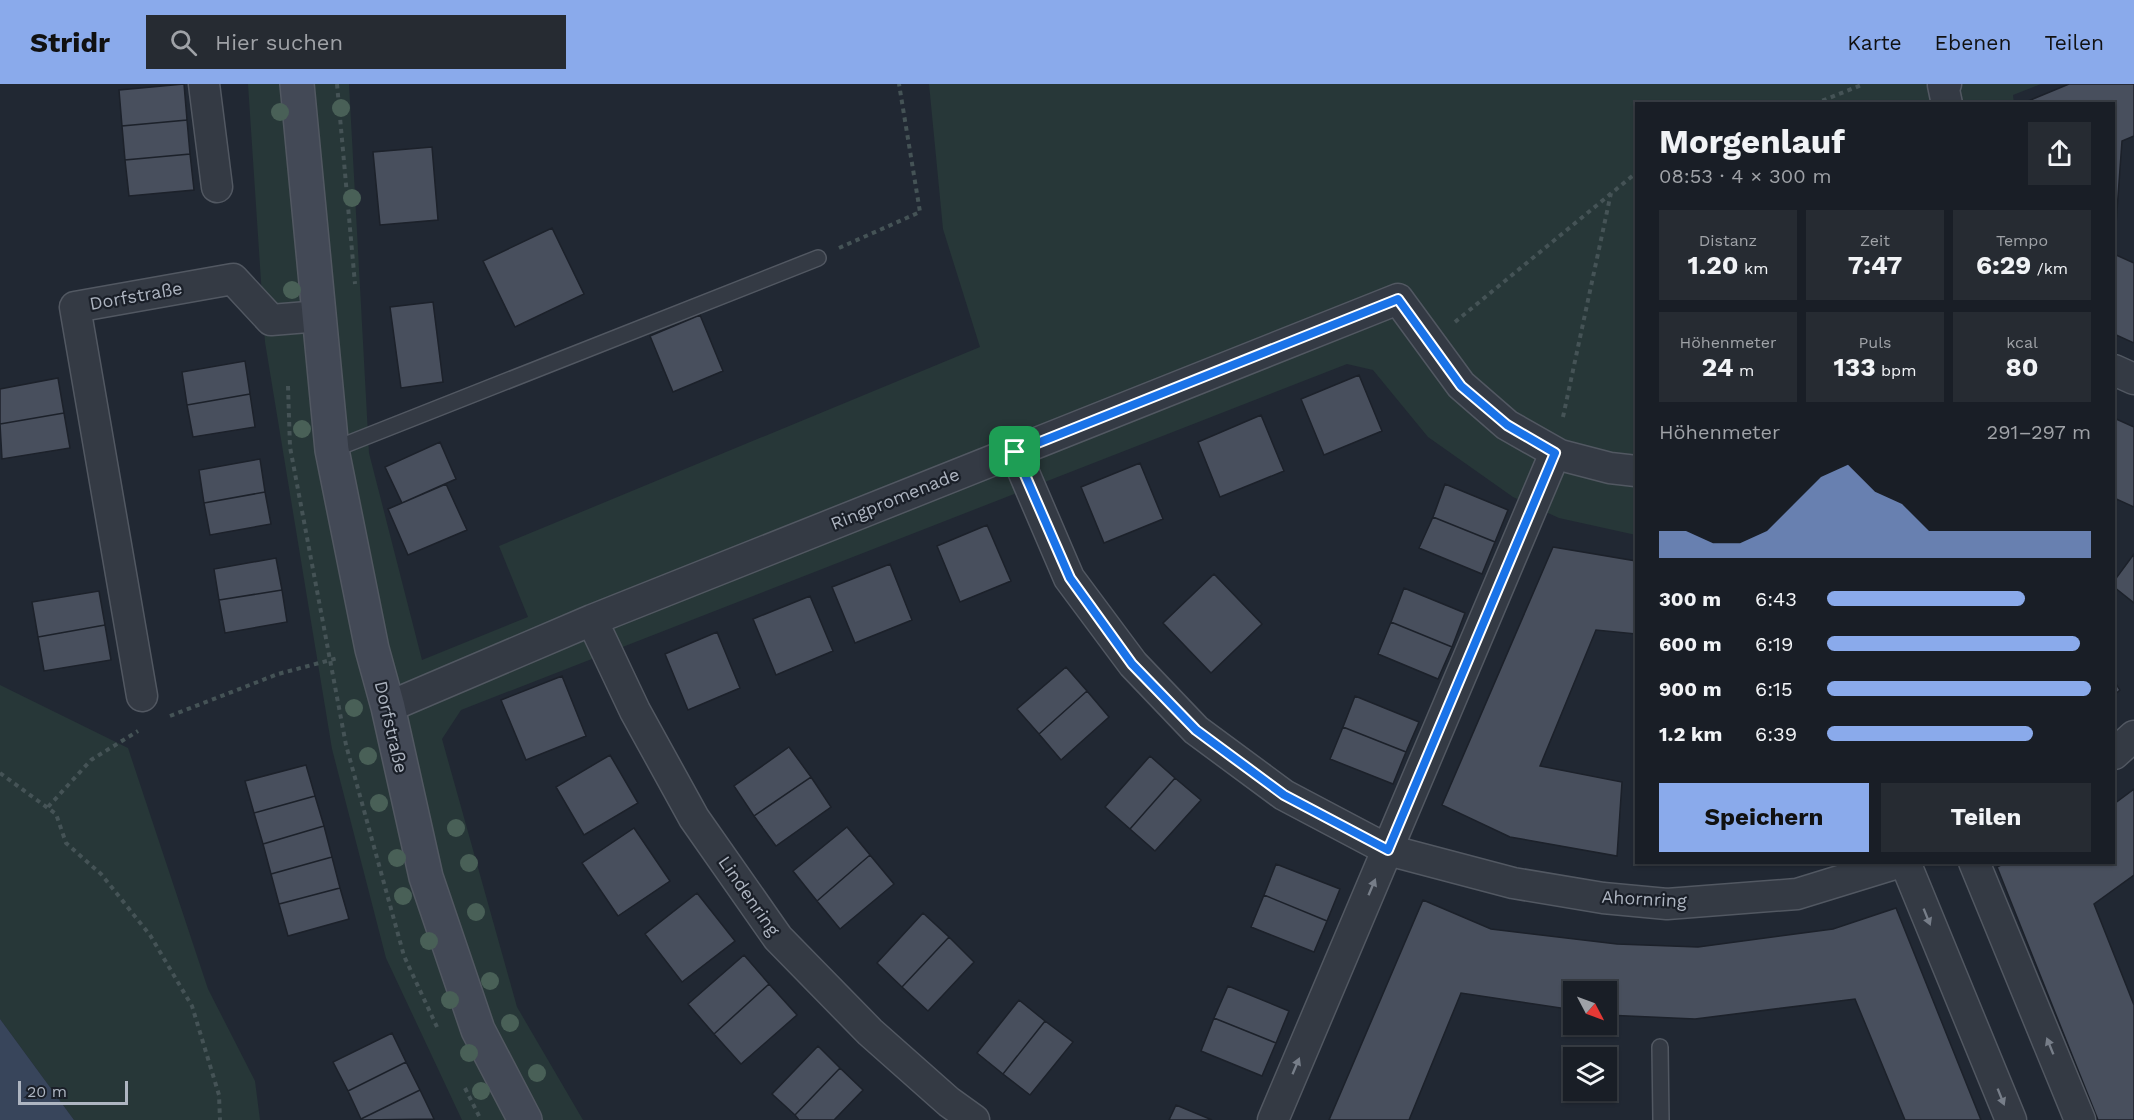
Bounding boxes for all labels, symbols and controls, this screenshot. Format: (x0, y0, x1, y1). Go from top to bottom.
search box (146, 15, 566, 69)
text: Stridr (30, 26, 110, 59)
icon: search (167, 26, 200, 59)
text: Hier suchen (215, 30, 343, 55)
text: Karte (1847, 30, 1902, 55)
text: Ebenen (1935, 30, 2011, 55)
text: Teilen (2044, 30, 2104, 55)
text: Morgenlauf (1659, 122, 1845, 161)
button: share (2028, 122, 2091, 185)
text: 08:53 · 4 × 300 m (1659, 164, 1832, 188)
text: Distanz (1699, 231, 1757, 250)
text: Zeit (1860, 231, 1890, 250)
text: Tempo (1996, 231, 2048, 250)
text: 1.20 (1688, 250, 1739, 280)
text: 7:47 (1848, 250, 1902, 280)
text: 6:29 (1976, 250, 2031, 280)
text: km (1739, 259, 1768, 278)
text: /km (2031, 259, 2068, 278)
street label: Dorfstraße (88, 277, 184, 314)
text: Höhenmeter (1680, 333, 1776, 352)
text: Puls (1859, 333, 1891, 352)
text: kcal (2006, 333, 2038, 352)
text: 24 (1702, 352, 1734, 382)
text: 133 (1834, 352, 1876, 382)
text: 80 (2005, 352, 2039, 382)
text: m (1734, 361, 1754, 380)
text: bpm (1876, 361, 1916, 380)
text: Höhenmeter (1659, 420, 1780, 444)
text: 291–297 m (1987, 420, 2091, 444)
pin (989, 426, 1040, 477)
icon: arrive (998, 435, 1031, 468)
street label: Ringpromenade (827, 463, 962, 534)
text: 300 m (1659, 587, 1721, 611)
text: 6:43 (1755, 587, 1797, 611)
text: 600 m (1659, 632, 1722, 656)
text: 6:19 (1755, 632, 1793, 656)
text: 900 m (1659, 677, 1722, 701)
text: 6:15 (1755, 677, 1793, 701)
street label: Dorfstraße (371, 679, 412, 775)
text: 1.2 km (1659, 722, 1722, 746)
text: 6:39 (1755, 722, 1797, 746)
button: Speichern (1659, 783, 1869, 852)
button: Teilen (1881, 783, 2091, 852)
street label: Lindenring (714, 852, 785, 940)
one-way arrow (1368, 878, 1378, 896)
street label: Ahornring (1601, 886, 1688, 911)
one-way arrow (1922, 908, 1932, 926)
north arrow (1563, 981, 1617, 1035)
map controls (1563, 981, 1617, 1101)
one-way arrow (2045, 1037, 2055, 1055)
button: layers (1563, 1047, 1617, 1101)
one-way arrow (1291, 1057, 1301, 1075)
scale bar (18, 1078, 128, 1106)
text: 20 m (27, 1082, 67, 1101)
one-way arrow (1997, 1088, 2006, 1106)

